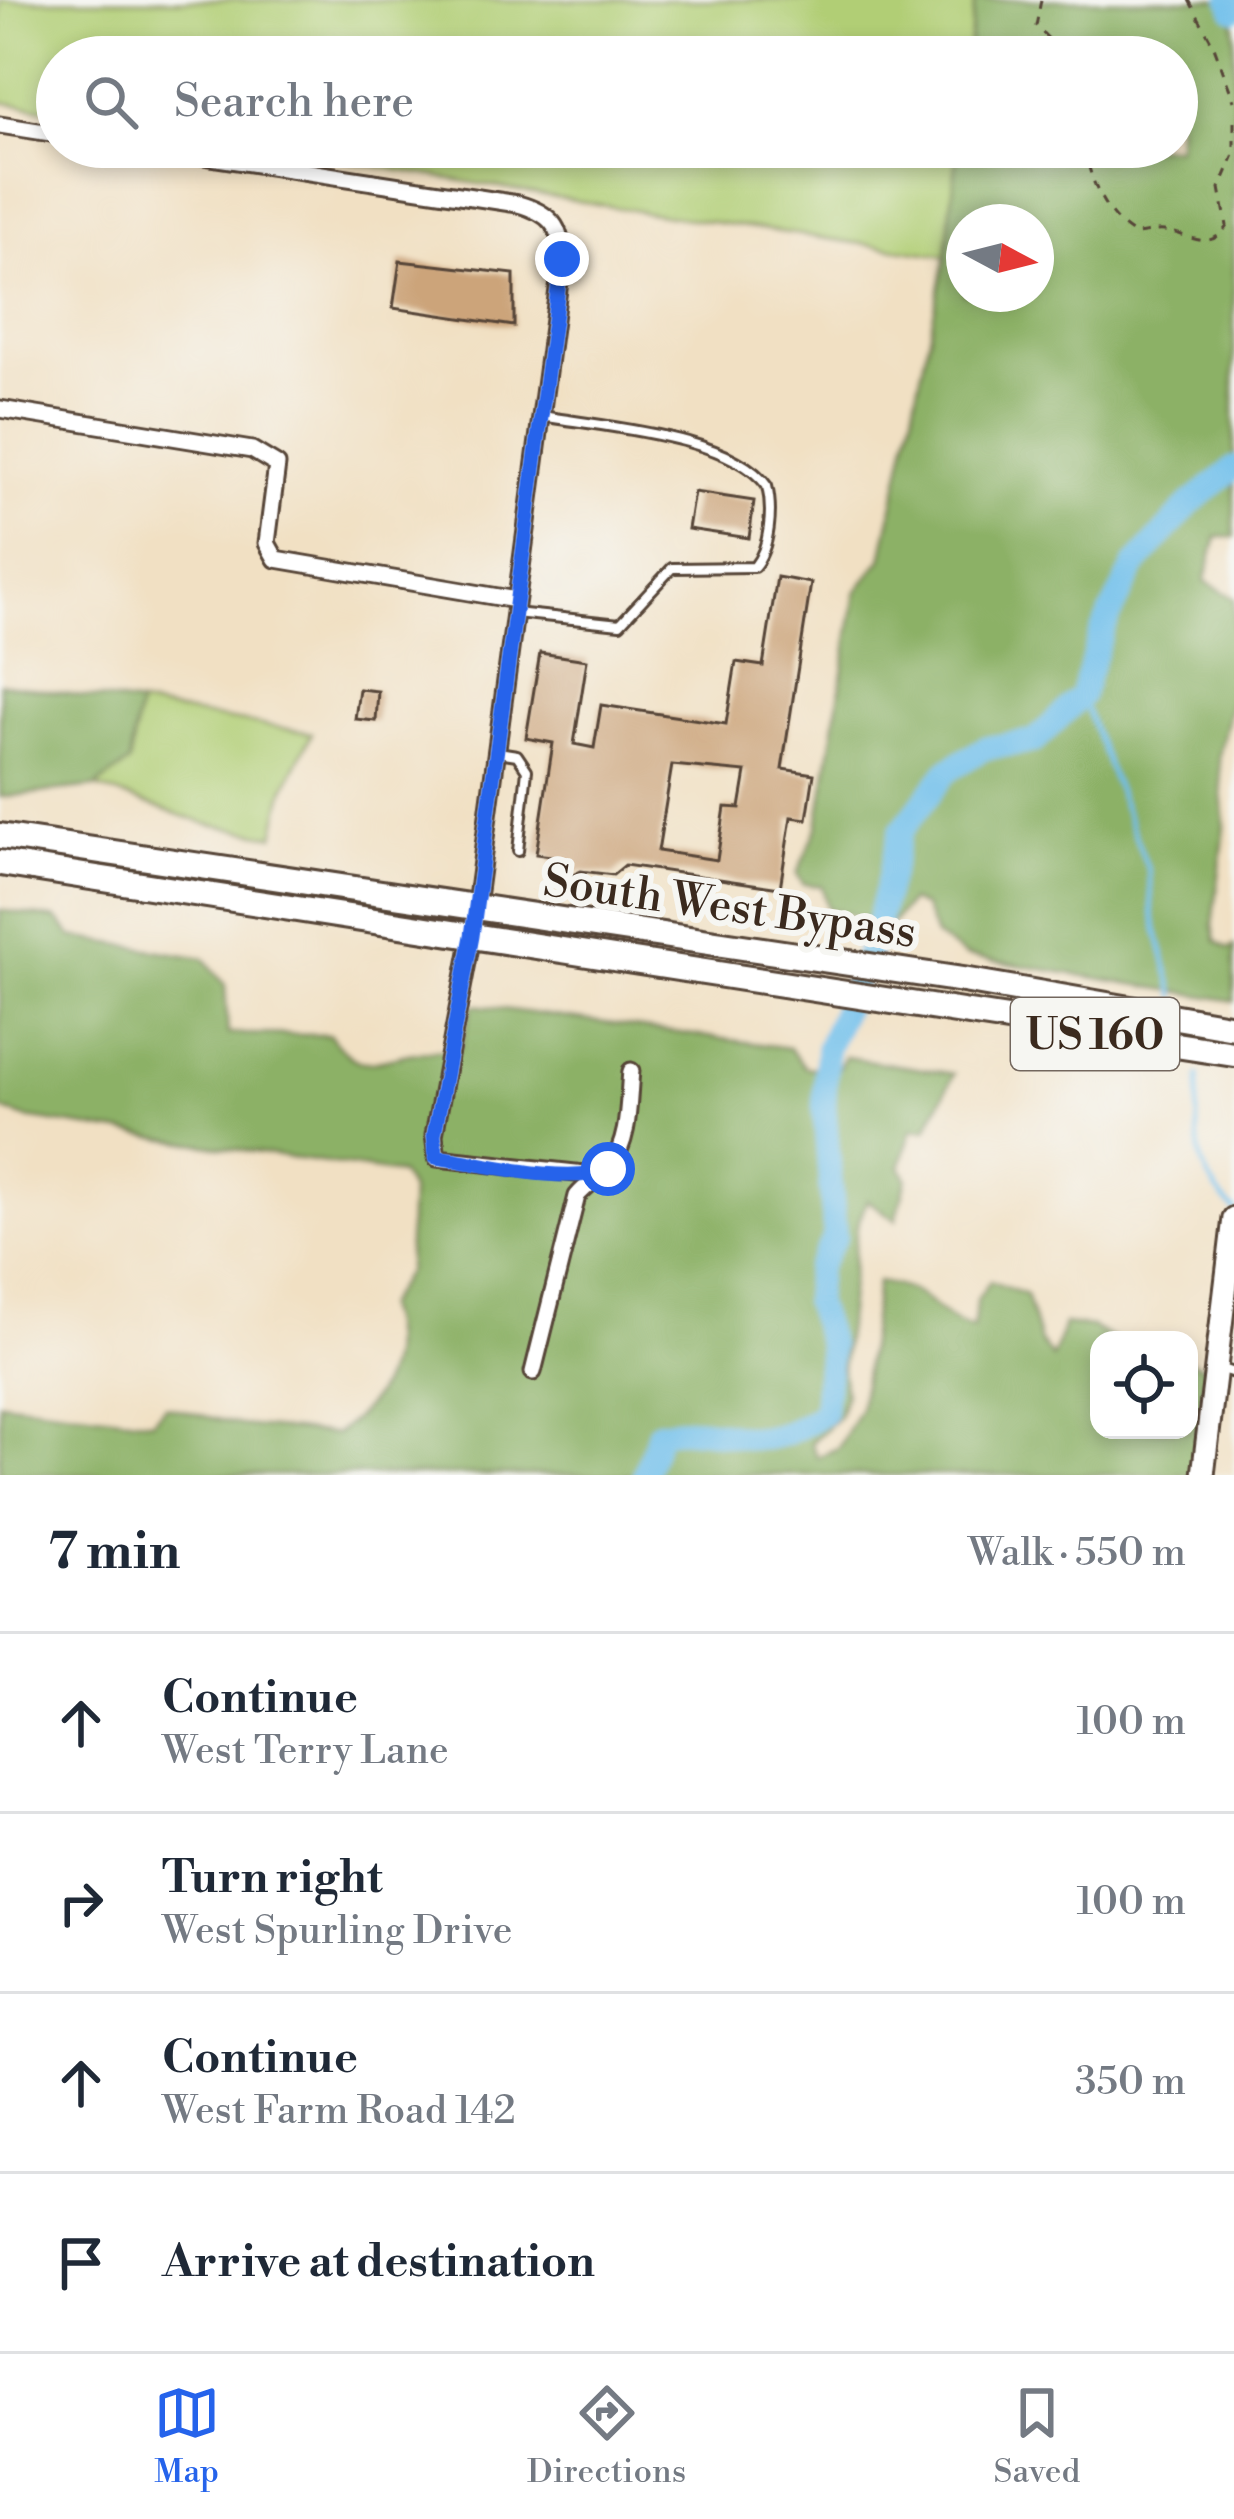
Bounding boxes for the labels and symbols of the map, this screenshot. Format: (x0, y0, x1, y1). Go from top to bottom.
north arrow (946, 204, 1054, 312)
route end (535, 232, 589, 286)
street label: South West Bypass (540, 853, 920, 962)
road number: US 160 (1011, 998, 1179, 1070)
route start (581, 1142, 635, 1196)

